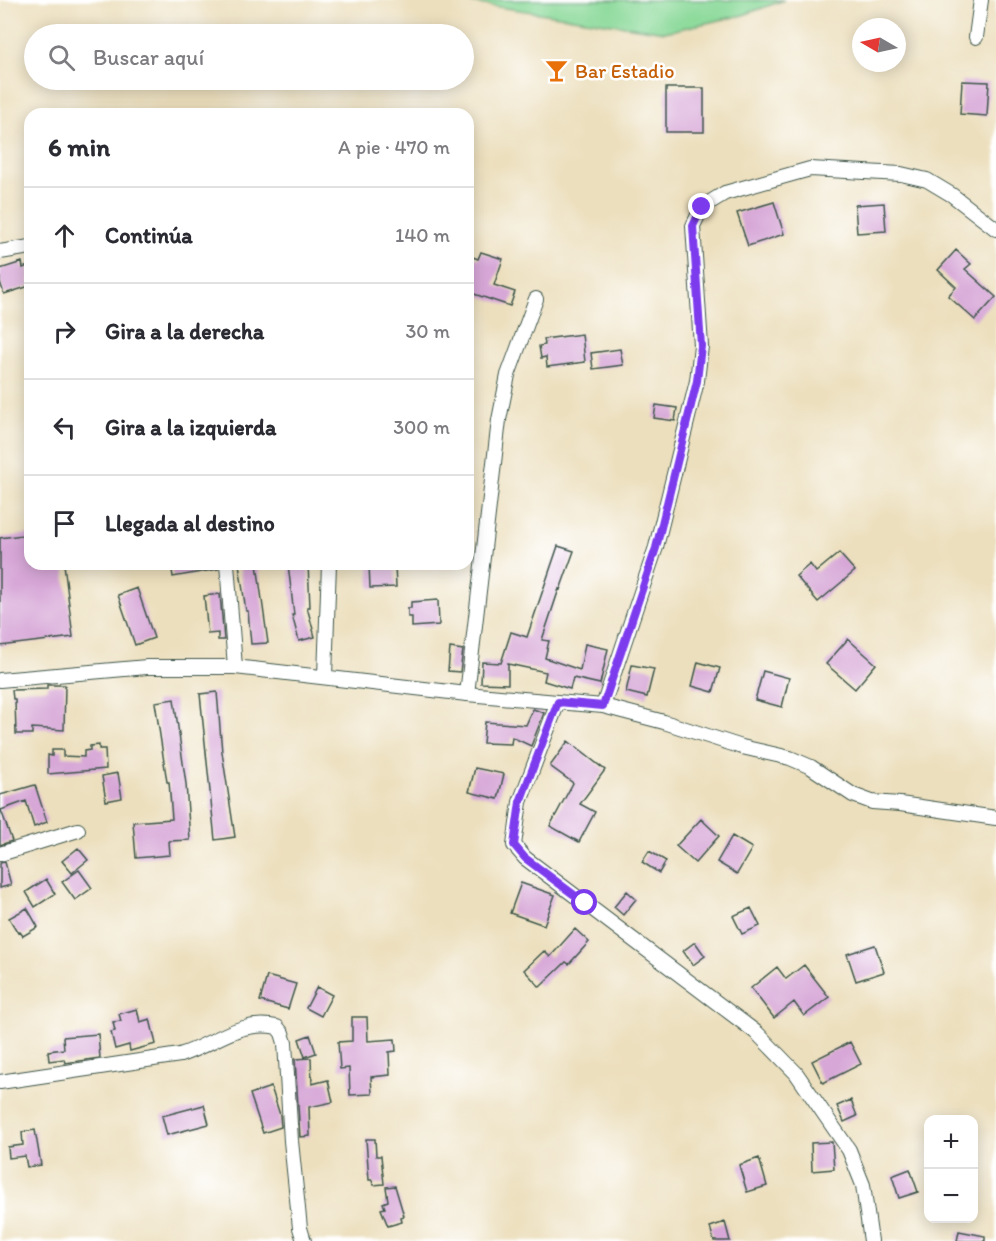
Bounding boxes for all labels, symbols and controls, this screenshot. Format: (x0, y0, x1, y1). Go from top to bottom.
north arrow (852, 18, 906, 72)
search box (24, 24, 474, 90)
icon: search (45, 41, 78, 74)
text: Buscar aquí (93, 44, 204, 71)
bar icon: Bar Estadio (544, 58, 570, 84)
place label: Bar Estadio (575, 59, 674, 83)
text: 6 min (48, 131, 110, 163)
text: A pie · 470 m (338, 135, 450, 159)
route end (688, 193, 714, 219)
icon: ahead (48, 219, 81, 252)
text: Continúa (105, 222, 193, 249)
text: 140 m (395, 223, 450, 247)
icon: right (48, 315, 81, 348)
text: Gira a la derecha (105, 318, 264, 345)
text: 30 m (405, 319, 450, 343)
icon: left (48, 411, 81, 444)
text: Gira a la izquierda (105, 414, 276, 441)
text: 300 m (393, 415, 450, 439)
icon: arrive (48, 507, 81, 540)
text: Llegada al destino (105, 510, 275, 537)
route start (571, 889, 597, 915)
map controls (924, 1115, 978, 1223)
button: + (924, 1115, 978, 1169)
button: − (924, 1169, 978, 1223)

